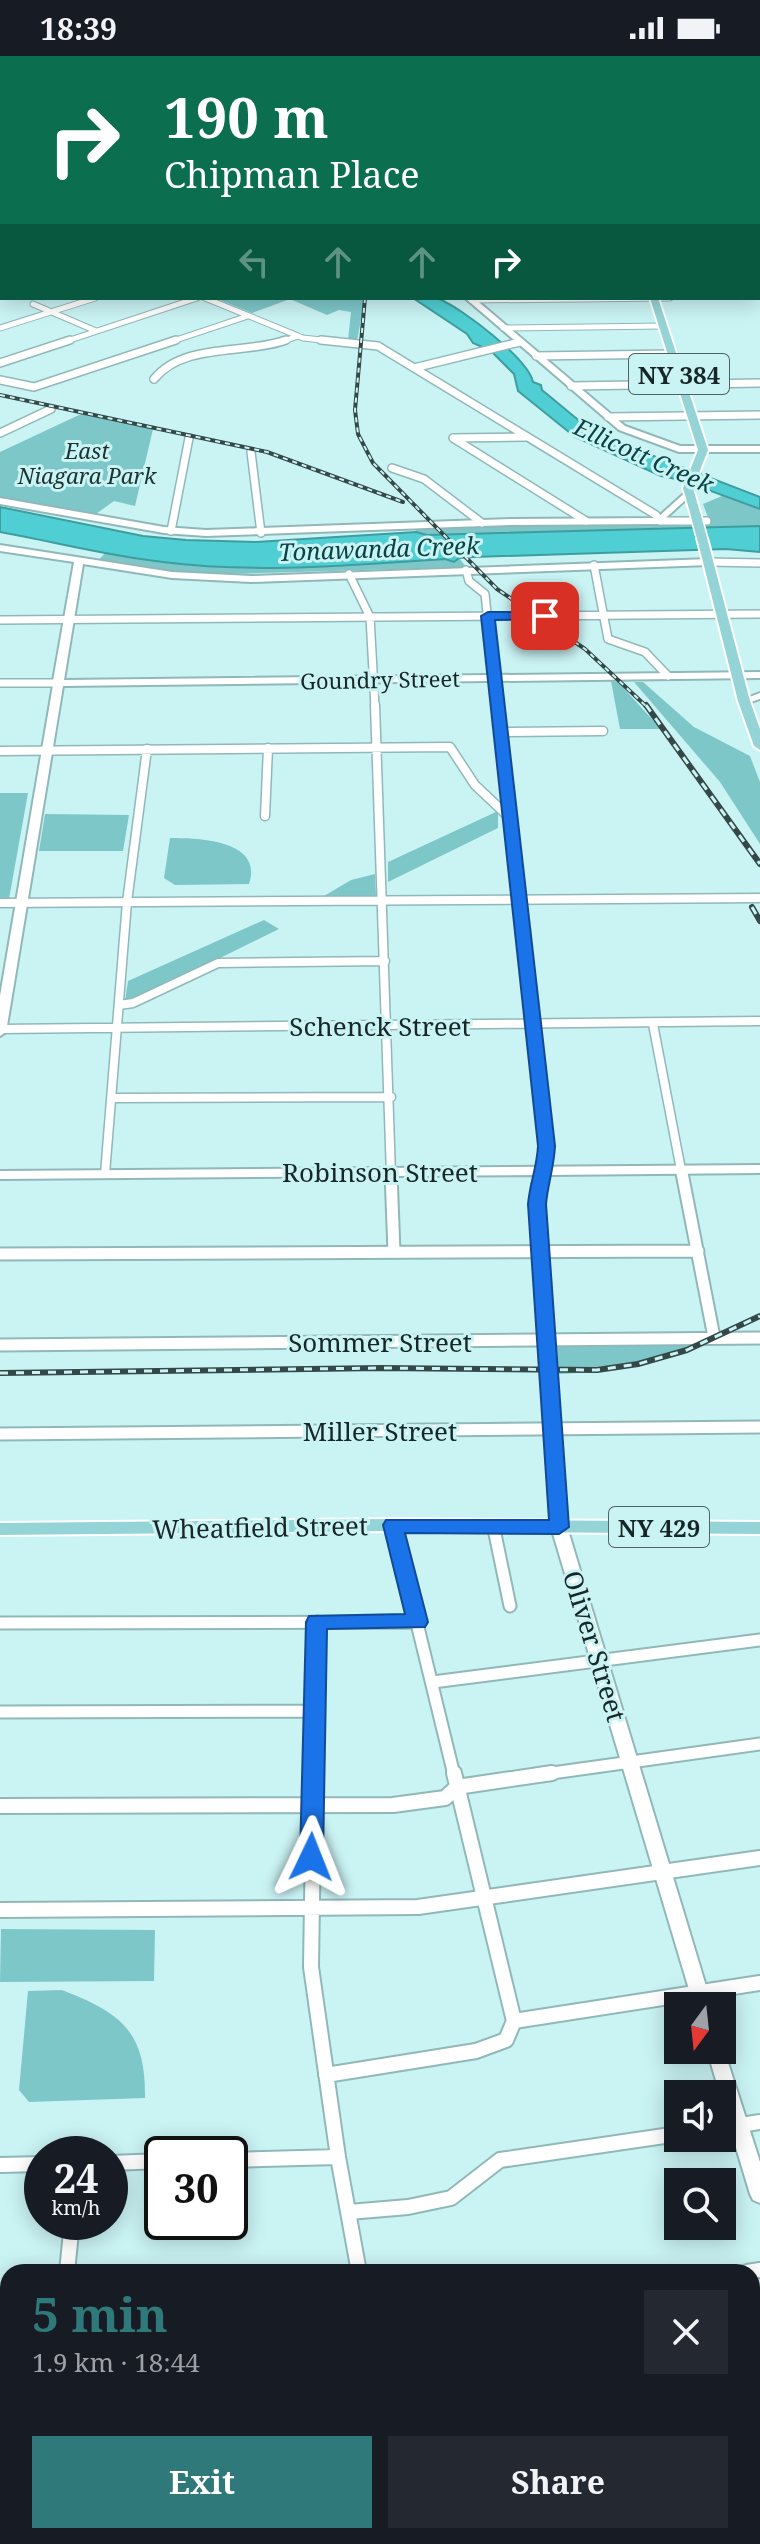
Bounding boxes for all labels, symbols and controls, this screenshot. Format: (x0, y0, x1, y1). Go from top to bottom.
text: 18:39 (40, 8, 117, 49)
text: 190 m (164, 78, 329, 154)
icon: right (32, 88, 136, 192)
text: Chipman Place (164, 150, 420, 199)
icon: left (232, 240, 276, 284)
icon: ahead (316, 240, 360, 284)
icon: ahead (400, 240, 444, 284)
icon: right (484, 240, 528, 284)
road number: NY 384 (629, 354, 729, 394)
water label: Ellicott Creek (568, 409, 720, 501)
park label: East Niagara Park (17, 435, 158, 490)
water label: Tonawanda Creek (278, 528, 481, 568)
pin (511, 582, 579, 650)
icon: arrive (523, 594, 567, 638)
street label: Goundry Street (300, 663, 460, 695)
street label: Schenck Street (289, 1008, 471, 1044)
street label: Robinson Street (282, 1154, 478, 1190)
street label: Sommer Street (288, 1324, 472, 1360)
street label: Miller Street (303, 1413, 457, 1449)
street label: Wheatfield Street (152, 1507, 368, 1547)
road number: NY 429 (609, 1507, 709, 1547)
street label: Oliver Street (555, 1566, 635, 1726)
position arrow (269, 1815, 353, 1899)
north arrow (664, 1992, 736, 2064)
map controls (664, 1992, 736, 2240)
button: sound (664, 2080, 736, 2152)
speed limit sign: 30 (144, 2136, 248, 2240)
text: 24 (53, 2150, 99, 2205)
button: search (664, 2168, 736, 2240)
text: km/h (51, 2194, 101, 2221)
text: 5 min (32, 2281, 168, 2346)
button: close (644, 2290, 728, 2374)
text: 1.9 km · 18:44 (32, 2344, 200, 2380)
button: Exit (32, 2436, 372, 2528)
button: Share (388, 2436, 728, 2528)

